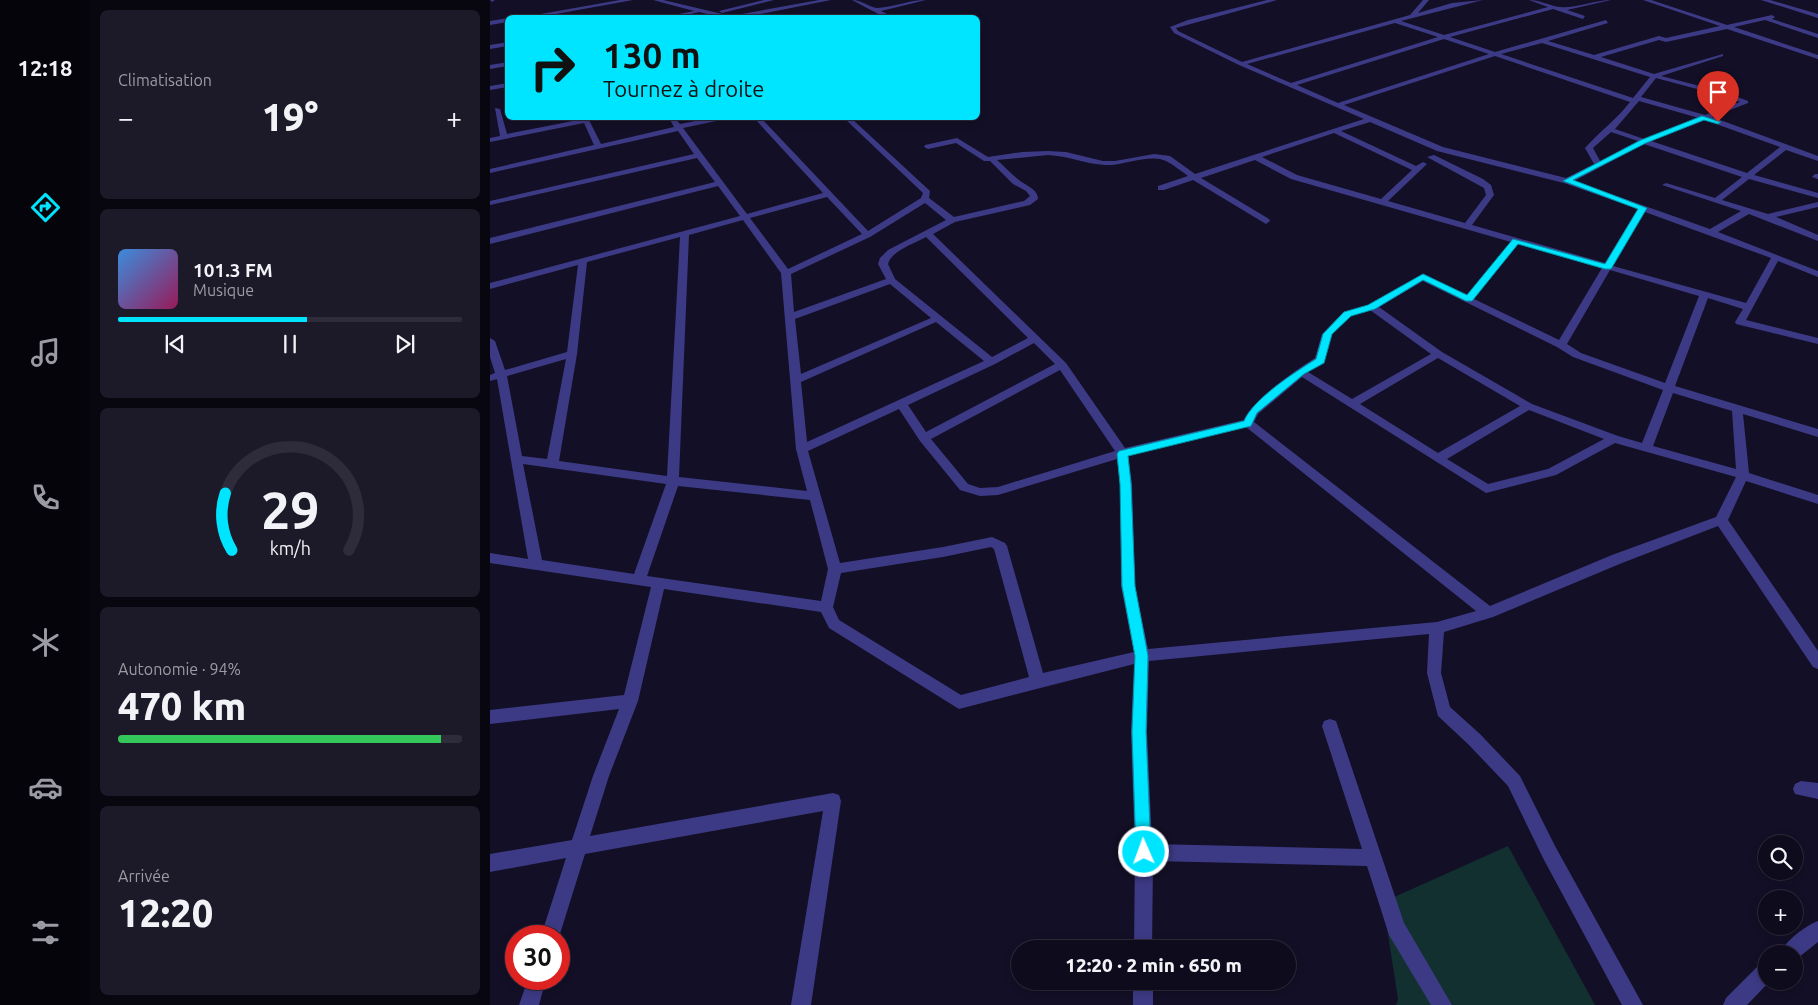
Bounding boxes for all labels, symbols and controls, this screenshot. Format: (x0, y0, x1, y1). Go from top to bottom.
icon: right (520, 35, 585, 100)
text: 130 m (603, 35, 701, 75)
text: 12:18 (17, 55, 73, 80)
text: Climatisation (118, 71, 212, 89)
pin (1697, 71, 1739, 122)
text: Tournez à droite (603, 76, 764, 101)
icon: arrive (1704, 78, 1732, 106)
text: 19° (262, 96, 318, 138)
text: − (118, 102, 134, 133)
text: + (446, 102, 462, 133)
icon: directions (28, 190, 63, 225)
text: 101.3 FM (193, 259, 273, 281)
text: Musique (193, 281, 254, 299)
icon: previous (161, 330, 189, 358)
icon: pause (276, 330, 304, 358)
icon: next (391, 330, 419, 358)
icon: music (28, 335, 63, 370)
icon: phone (28, 480, 63, 515)
text: 29 (261, 481, 319, 539)
text: km/h (269, 538, 311, 558)
icon: climate (28, 625, 63, 660)
text: Autonomie · 94% (118, 660, 241, 678)
text: 470 km (118, 685, 246, 727)
icon: car (28, 770, 63, 805)
position arrow (1117, 825, 1169, 877)
map controls (1758, 835, 1803, 990)
button: search (1758, 835, 1803, 880)
text: Arrivée (118, 867, 170, 885)
button: + (1758, 890, 1803, 935)
text: 12:20 (118, 892, 213, 934)
icon: filters (28, 915, 63, 950)
speed limit sign: 30 (505, 925, 570, 990)
button: − (1758, 945, 1803, 990)
text: 12:20 · 2 min · 650 m (1065, 954, 1242, 976)

